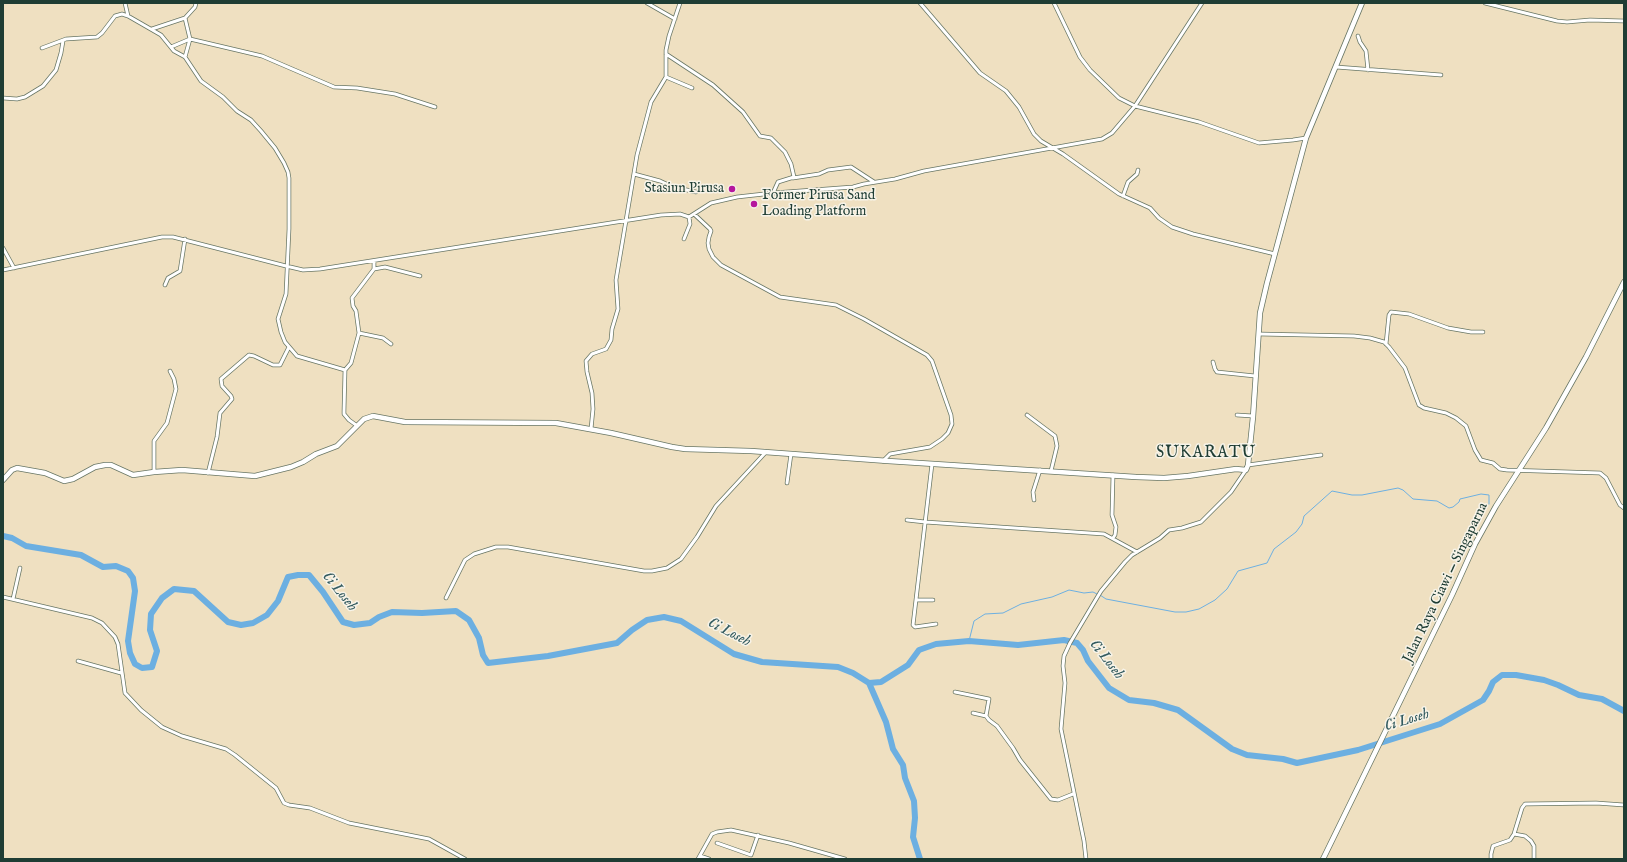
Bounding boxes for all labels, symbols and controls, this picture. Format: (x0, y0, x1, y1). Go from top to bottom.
place label: Stasiun Pirusa (644, 181, 724, 197)
marker: Stasiun Pirusa (727, 184, 737, 194)
place label: Former Pirusa Sand Loading Platform (762, 188, 875, 220)
marker: Former Pirusa Sand Loading Platform (749, 199, 759, 209)
district label: SUKARATU (1156, 444, 1256, 464)
street label: Jalan Raya Ciawi — Singaparna (1400, 500, 1492, 666)
water label: Ci Loseh (318, 569, 360, 615)
water label: Ci Loseh (705, 615, 753, 651)
water label: Ci Loseh (1085, 636, 1127, 684)
water label: Ci Loseh (1383, 706, 1431, 736)

